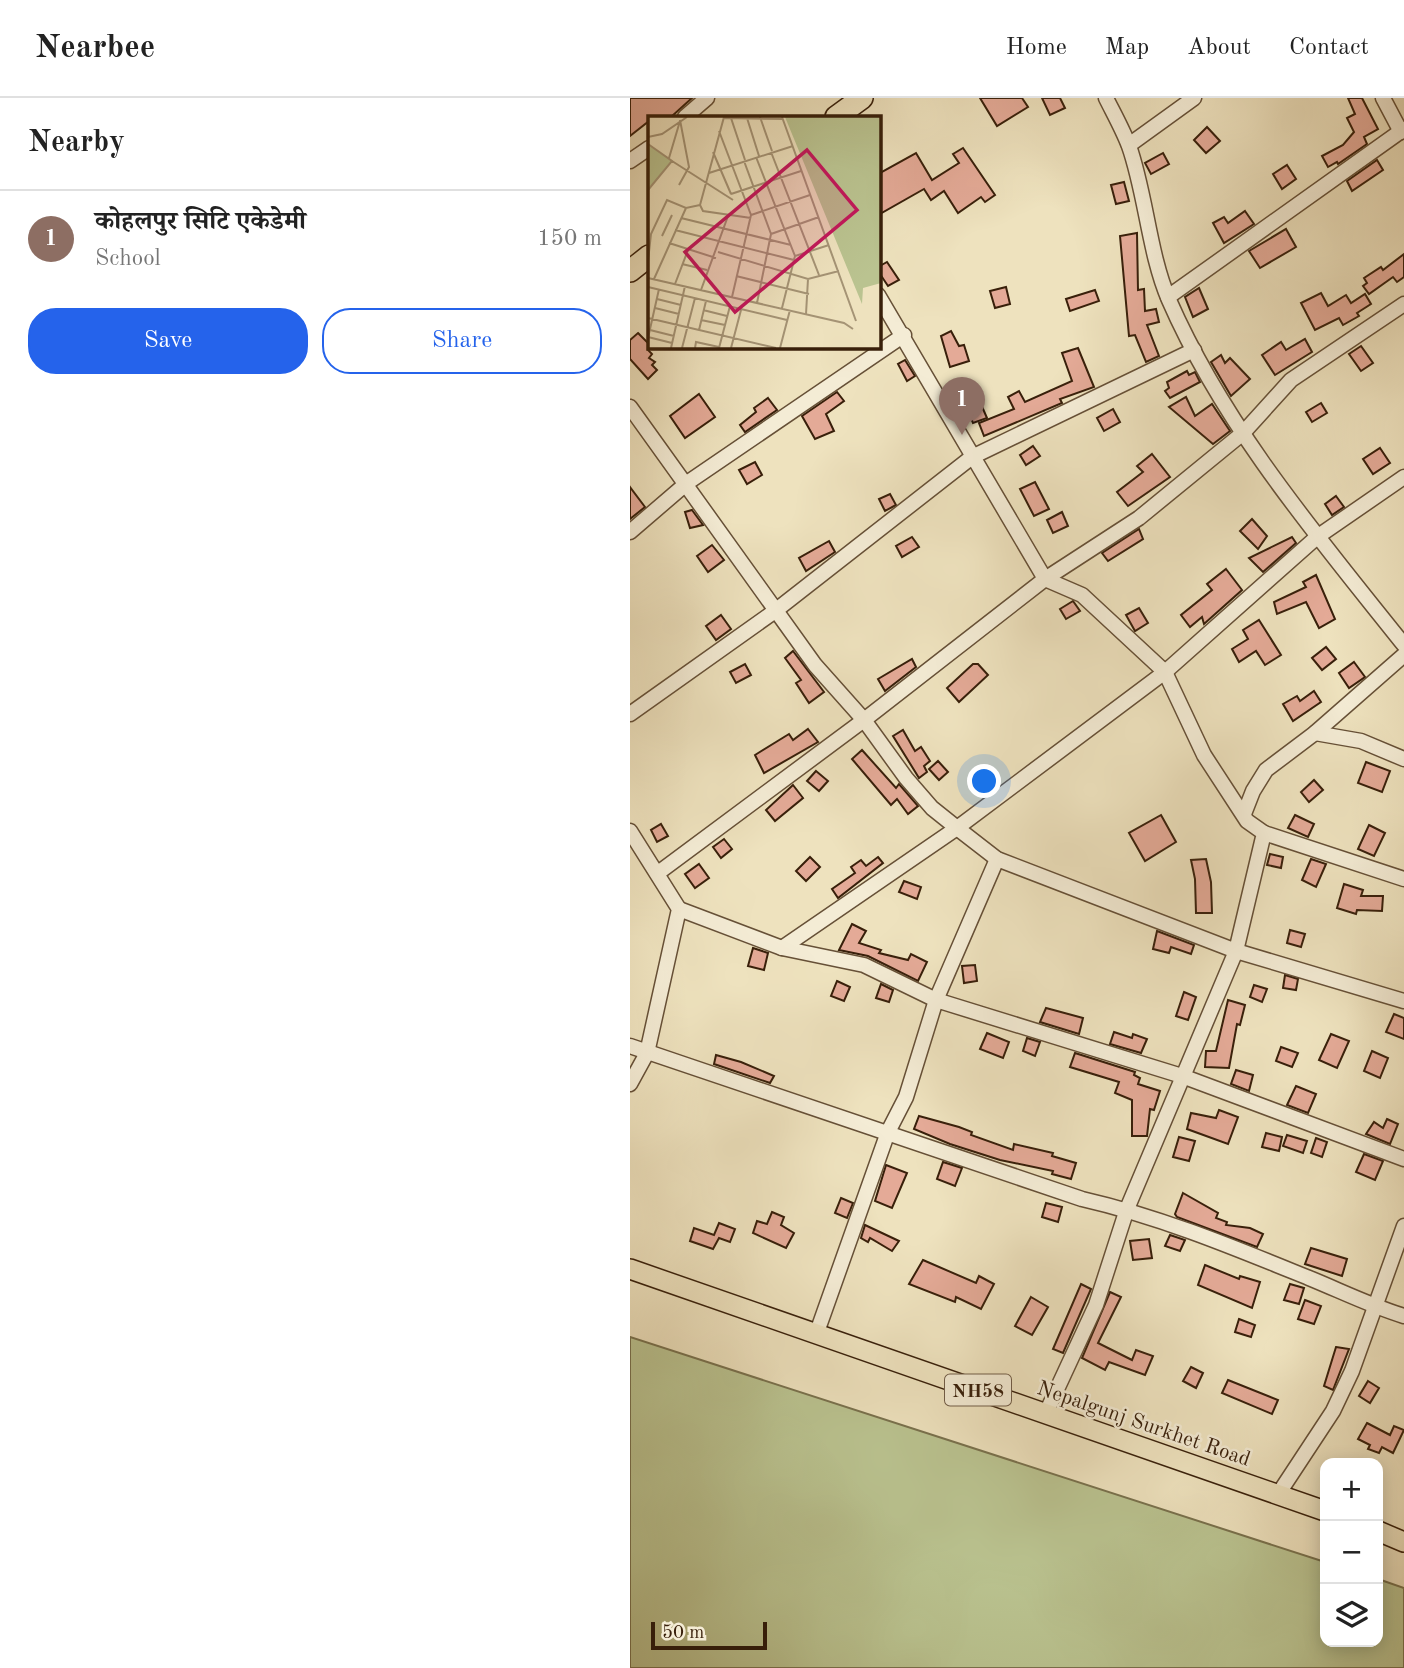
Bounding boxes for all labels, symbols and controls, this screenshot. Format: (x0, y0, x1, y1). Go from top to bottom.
text: Nearbee (35, 32, 155, 65)
text: Home (1006, 36, 1067, 60)
text: Map (1105, 36, 1149, 60)
text: About (1187, 36, 1251, 60)
text: Contact (1289, 36, 1369, 60)
inset map (648, 116, 880, 348)
text: Nearby (28, 128, 125, 158)
text: कोहलपुर सिटि एकेडेमी (95, 209, 306, 235)
text: 1 (44, 227, 58, 250)
text: 150 m (537, 227, 602, 250)
text: School (95, 247, 161, 270)
button: Save (28, 308, 308, 374)
button: Share (322, 308, 602, 374)
pin: 1 (939, 377, 985, 435)
your location (967, 764, 1001, 798)
road number: NH58 (945, 1374, 1011, 1406)
street label: Nepalgunj Surkhet Road (1034, 1378, 1253, 1471)
map controls (1320, 1458, 1383, 1647)
button: + (1320, 1458, 1383, 1521)
button: − (1320, 1521, 1383, 1584)
button: layers (1320, 1584, 1383, 1647)
scale bar (651, 1619, 766, 1651)
text: 50 m (662, 1624, 704, 1643)

